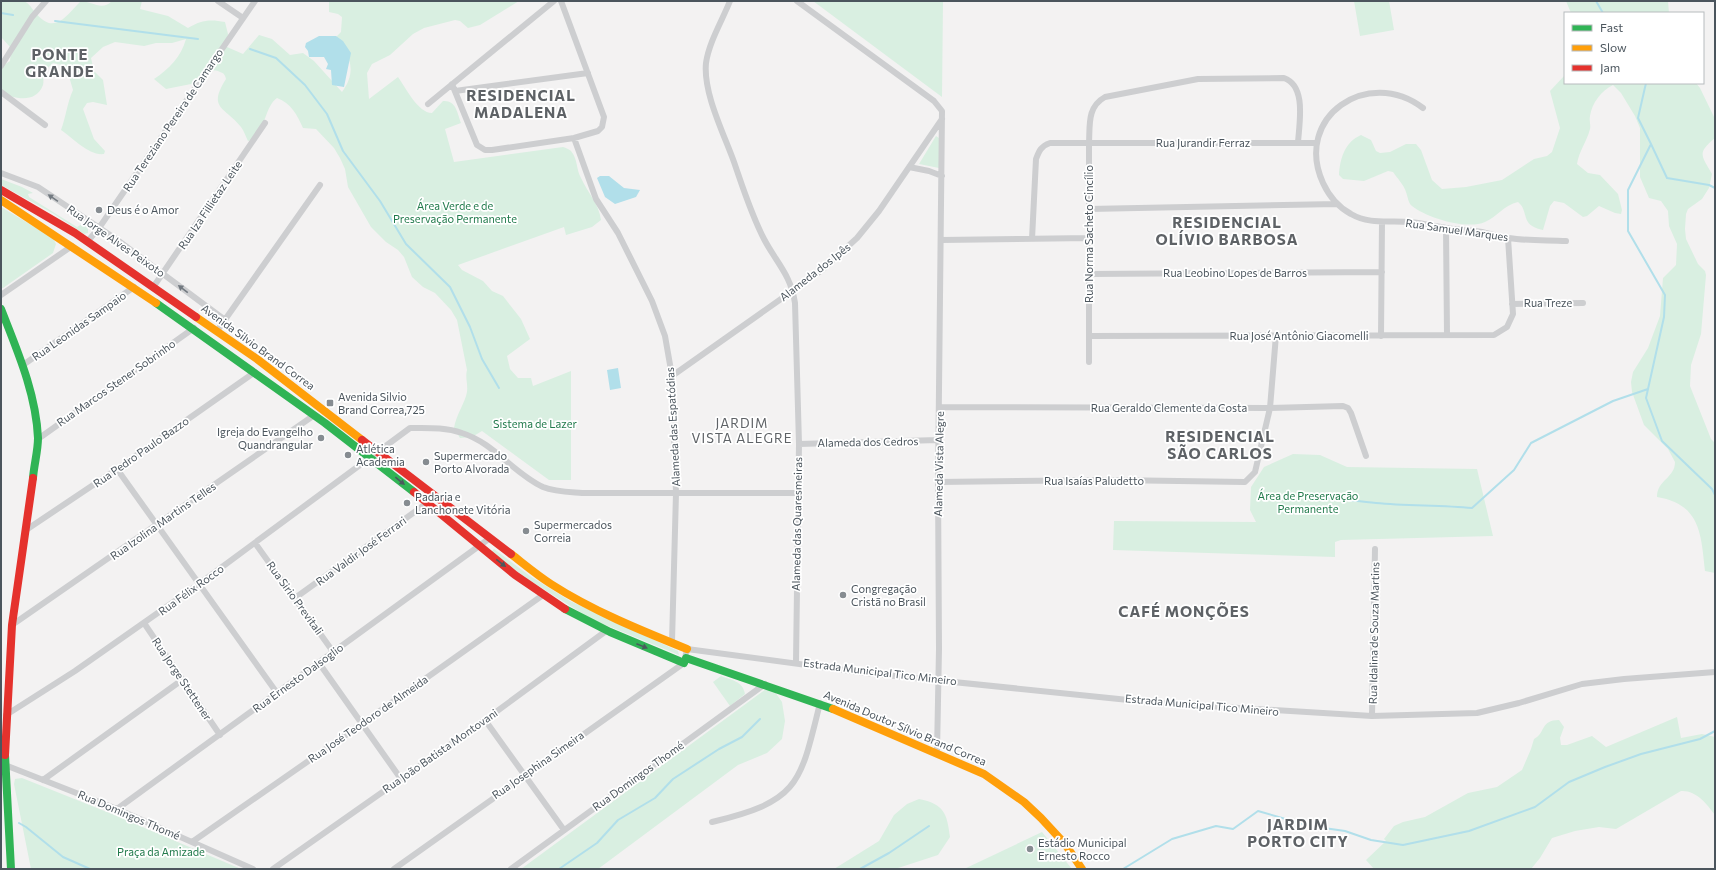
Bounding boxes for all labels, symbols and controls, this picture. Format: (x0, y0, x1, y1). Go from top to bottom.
legend (1564, 12, 1704, 84)
text: Fast (1600, 20, 1623, 34)
text: Slow (1600, 40, 1627, 54)
district label: PONTE GRANDE (25, 45, 95, 80)
street label: Rua Tereziano Pereira de Camargo (120, 45, 226, 194)
text: Jam (1600, 60, 1620, 75)
district label: RESIDENCIAL MADALENA (466, 86, 576, 121)
street label: Rua Jurandir Ferraz (1156, 136, 1251, 150)
street label: Rua Iza Fillietaz Leite (175, 158, 244, 251)
street label: Rua Norma Sacheto Cincílio (1082, 165, 1095, 303)
one-way arrow (48, 194, 59, 202)
park label: Área Verde e de Preservação Permanente (393, 198, 517, 225)
street label: Rua Jorge Alves Peixoto (64, 202, 168, 280)
place label: Deus é o Amor (107, 203, 180, 216)
marker: Deus é o Amor (94, 205, 104, 215)
district label: RESIDENCIAL OLÍVIO BARBOSA (1156, 213, 1299, 248)
street label: Rua Samuel Marques (1405, 216, 1509, 243)
street label: Alameda dos Ipês (777, 240, 853, 303)
street label: Rua Leobino Lopes de Barros (1163, 266, 1307, 279)
one-way arrow (177, 284, 188, 293)
street label: Rua Leonidas Sampaio (29, 288, 129, 363)
street label: Rua Treze (1524, 296, 1573, 309)
street label: Avenida Silvio Brand Correa (199, 301, 318, 392)
street label: Rua José Antônio Giacomelli (1229, 329, 1369, 343)
street label: Rua Marcos Stener Sobrinho (54, 336, 178, 429)
street label: Alameda das Espatódias (663, 367, 682, 487)
place label: Avenida Silvio Brand Correa,725 (338, 390, 425, 416)
marker: Avenida Silvio Brand Correa,725 (325, 398, 335, 408)
street label: Rua Geraldo Clemente da Costa (1091, 401, 1247, 414)
street label: Alameda Vista Alegre (931, 411, 946, 517)
street label: Rua Pedro Paulo Bazzo (90, 413, 191, 490)
district label: JARDIM VISTA ALEGRE (692, 415, 792, 446)
park label: Sistema de Lazer (493, 417, 578, 430)
place label: Igreja do Evangelho Quandrangular (217, 425, 314, 451)
district label: RESIDENCIAL SÃO CARLOS (1165, 427, 1275, 462)
marker: Igreja do Evangelho Quandrangular (316, 433, 326, 443)
street label: Alameda dos Cedros (817, 434, 919, 449)
place label: Atlética Academia (356, 442, 405, 468)
place label: Supermercado Porto Alvorada (434, 449, 509, 475)
marker: Atlética Academia (343, 450, 353, 460)
marker: Supermercado Porto Alvorada (421, 457, 431, 467)
street label: Alameda das Quaresmeiras (789, 457, 804, 591)
street label: Rua Isaías Paludetto (1044, 474, 1144, 487)
one-way arrow (395, 477, 405, 485)
street label: Rua Izolina Martins Telles (107, 479, 218, 562)
park label: Área de Preservação Permanente (1258, 488, 1359, 515)
place label: Padaria e Lanchonete Vitória (415, 490, 510, 516)
marker: Padaria e Lanchonete Vitória (402, 498, 412, 508)
street label: Rua Valdir José Ferrari (313, 513, 409, 589)
place label: Supermercados Correia (534, 518, 612, 544)
marker: Supermercados Correia (521, 526, 531, 536)
street label: Rua Sirio Previtali (264, 558, 327, 637)
one-way arrow (496, 559, 506, 567)
street label: Rua Félix Rocco (155, 561, 226, 618)
street label: Rua Idalina de Souza Martins (1366, 562, 1381, 704)
place label: Congregação Cristã no Brasil (851, 582, 926, 608)
marker: Congregação Cristã no Brasil (838, 590, 848, 600)
district label: CAFÉ MONÇÕES (1118, 602, 1250, 620)
street label: Rua Jorge Stettener (149, 635, 215, 724)
street label: Rua Ernesto Dalsoglio (250, 640, 346, 715)
one-way arrow (637, 643, 649, 649)
street label: Estrada Municipal Tico Mineiro (803, 656, 958, 687)
street label: Rua José Teodoro de Almeida (305, 672, 431, 766)
street label: Avenida Doutor Sílvio Brand Correa (822, 687, 989, 768)
street label: Estrada Municipal Tico Mineiro (1125, 691, 1280, 718)
street label: Rua João Batista Montovani (380, 706, 501, 796)
street label: Rua Josephina Simeira (489, 728, 587, 802)
street label: Rua Domingos Thomé (590, 738, 686, 813)
street label: Rua Domingos Thomé (76, 787, 182, 842)
district label: JARDIM PORTO CITY (1247, 815, 1349, 850)
place label: Estádio Municipal Ernesto Rocco (1038, 836, 1127, 862)
marker: Estádio Municipal Ernesto Rocco (1025, 844, 1035, 854)
park label: Praça da Amizade (117, 845, 205, 858)

